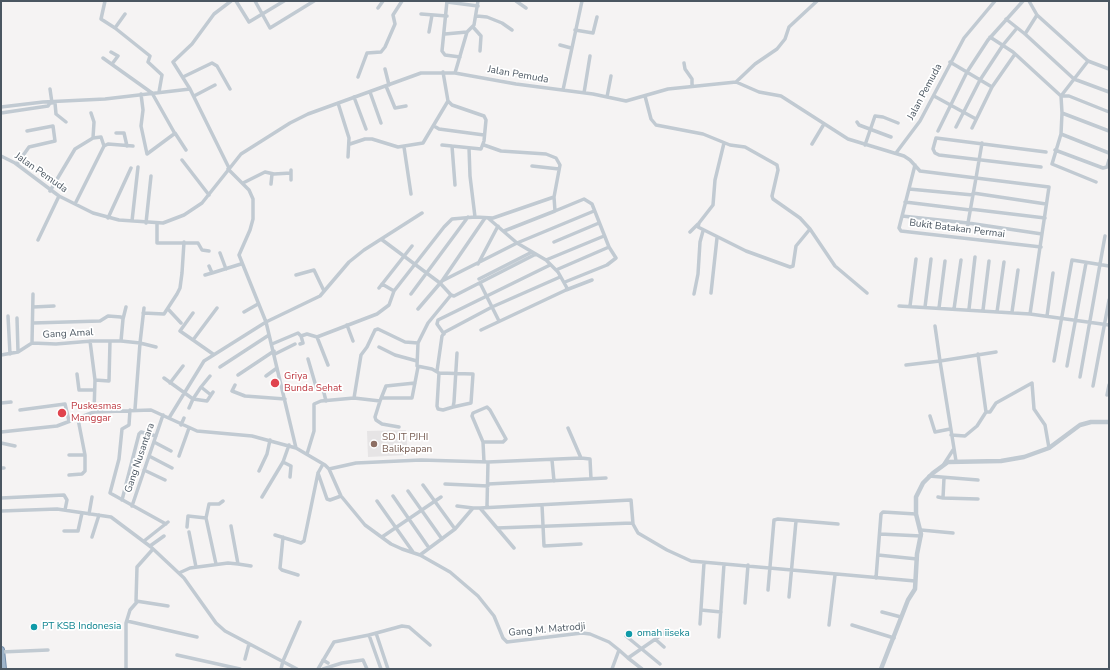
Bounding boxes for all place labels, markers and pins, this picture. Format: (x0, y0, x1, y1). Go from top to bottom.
place label: Griya Bunda Sehat (284, 371, 342, 394)
marker: Griya Bunda Sehat (269, 377, 281, 389)
place label: Puskesmas Manggar (71, 401, 121, 424)
marker: Puskesmas Manggar (56, 407, 68, 419)
place label: SD IT PJHI Balikpapan (382, 432, 432, 456)
marker: SD IT PJHI Balikpapan (369, 439, 379, 449)
place label: PT KSB Indonesia (42, 621, 121, 633)
marker: PT KSB Indonesia (29, 622, 39, 632)
place label: omah iiseka (637, 628, 690, 640)
marker: omah iiseka (624, 629, 634, 639)

